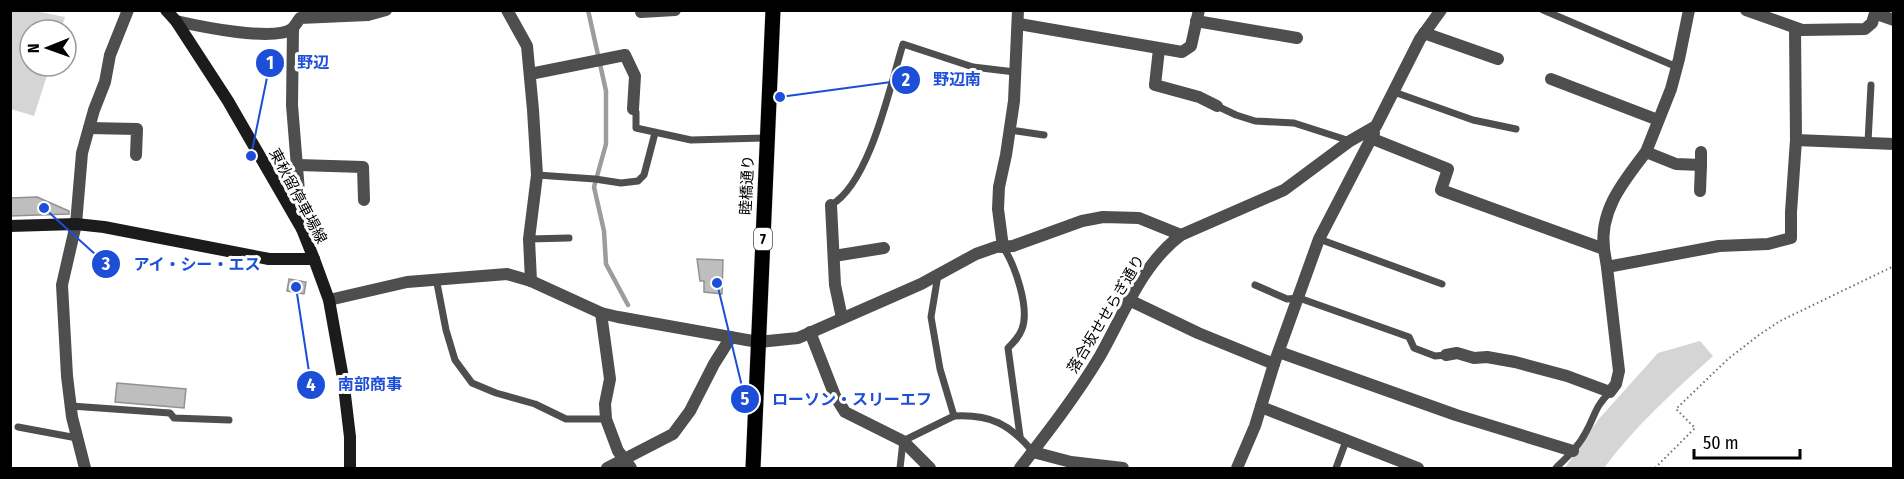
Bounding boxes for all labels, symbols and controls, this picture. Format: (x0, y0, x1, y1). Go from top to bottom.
north arrow (18, 18, 78, 78)
text: N (24, 43, 43, 53)
callout: 野辺 (255, 46, 341, 80)
text: 1 (266, 52, 274, 74)
text: 野辺 (297, 53, 330, 72)
callout: 野辺南 (891, 63, 993, 97)
text: 2 (901, 69, 910, 91)
text: 野辺南 (933, 70, 981, 89)
street label: 東秋留停車場線 (265, 145, 331, 247)
street label: 睦橋通り (736, 155, 758, 215)
road number: 7 (754, 228, 772, 250)
callout: アイ・シー・エス (91, 247, 273, 281)
street label: 落合坂せせらぎ通り (1064, 251, 1148, 377)
text: 3 (101, 253, 111, 275)
text: アイ・シー・エス (133, 255, 261, 274)
callout: 南部商事 (296, 368, 414, 402)
text: 4 (306, 374, 316, 396)
text: 南部商事 (338, 375, 402, 394)
callout: ローソン・スリーエフ (730, 382, 944, 416)
text: 5 (741, 388, 750, 410)
text: ローソン・スリーエフ (772, 390, 932, 409)
scale bar (1694, 422, 1800, 460)
text: 50 m (1703, 432, 1739, 454)

